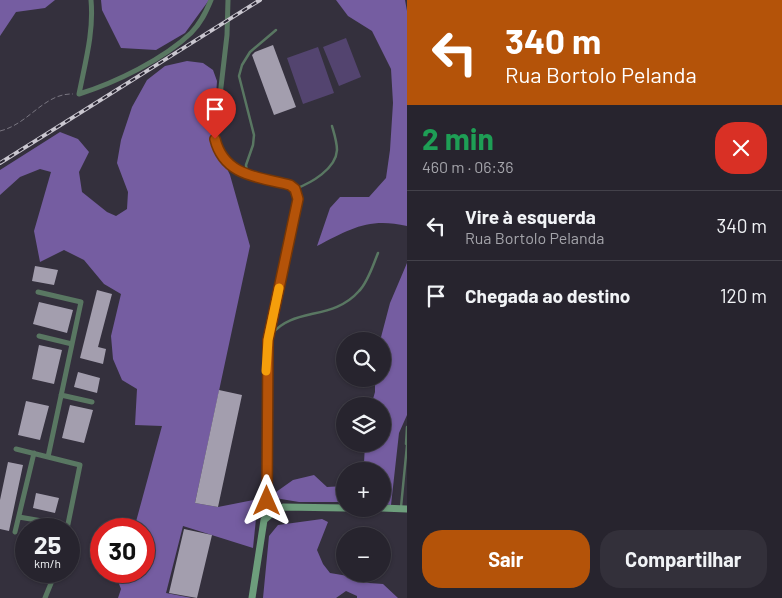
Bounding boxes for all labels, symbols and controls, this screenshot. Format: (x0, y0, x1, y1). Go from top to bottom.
text: 340 m (505, 19, 601, 61)
icon: left (422, 20, 487, 85)
text: Rua Bortolo Pelanda (505, 61, 697, 87)
pin (194, 88, 236, 139)
icon: arrive (201, 95, 229, 123)
text: 2 min (422, 120, 494, 156)
button: close (715, 122, 767, 174)
text: 460 m · 06:36 (422, 157, 513, 176)
text: Vire à esquerda (465, 205, 596, 228)
icon: left (422, 212, 450, 240)
text: 340 m (716, 214, 767, 237)
text: Rua Bortolo Pelanda (465, 228, 604, 247)
icon: arrive (422, 282, 450, 310)
text: Chegada ao destino (465, 284, 630, 307)
text: 120 m (720, 284, 767, 307)
map controls (336, 332, 391, 582)
button: search (336, 332, 391, 387)
button: layers (336, 397, 391, 452)
button: + (336, 462, 391, 517)
position arrow (240, 474, 292, 526)
speed limit sign: 30 (90, 518, 155, 583)
button: − (336, 527, 391, 582)
text: 25 (34, 529, 61, 559)
button: Sair (422, 530, 590, 588)
button: Compartilhar (600, 530, 767, 588)
text: km/h (34, 556, 61, 570)

